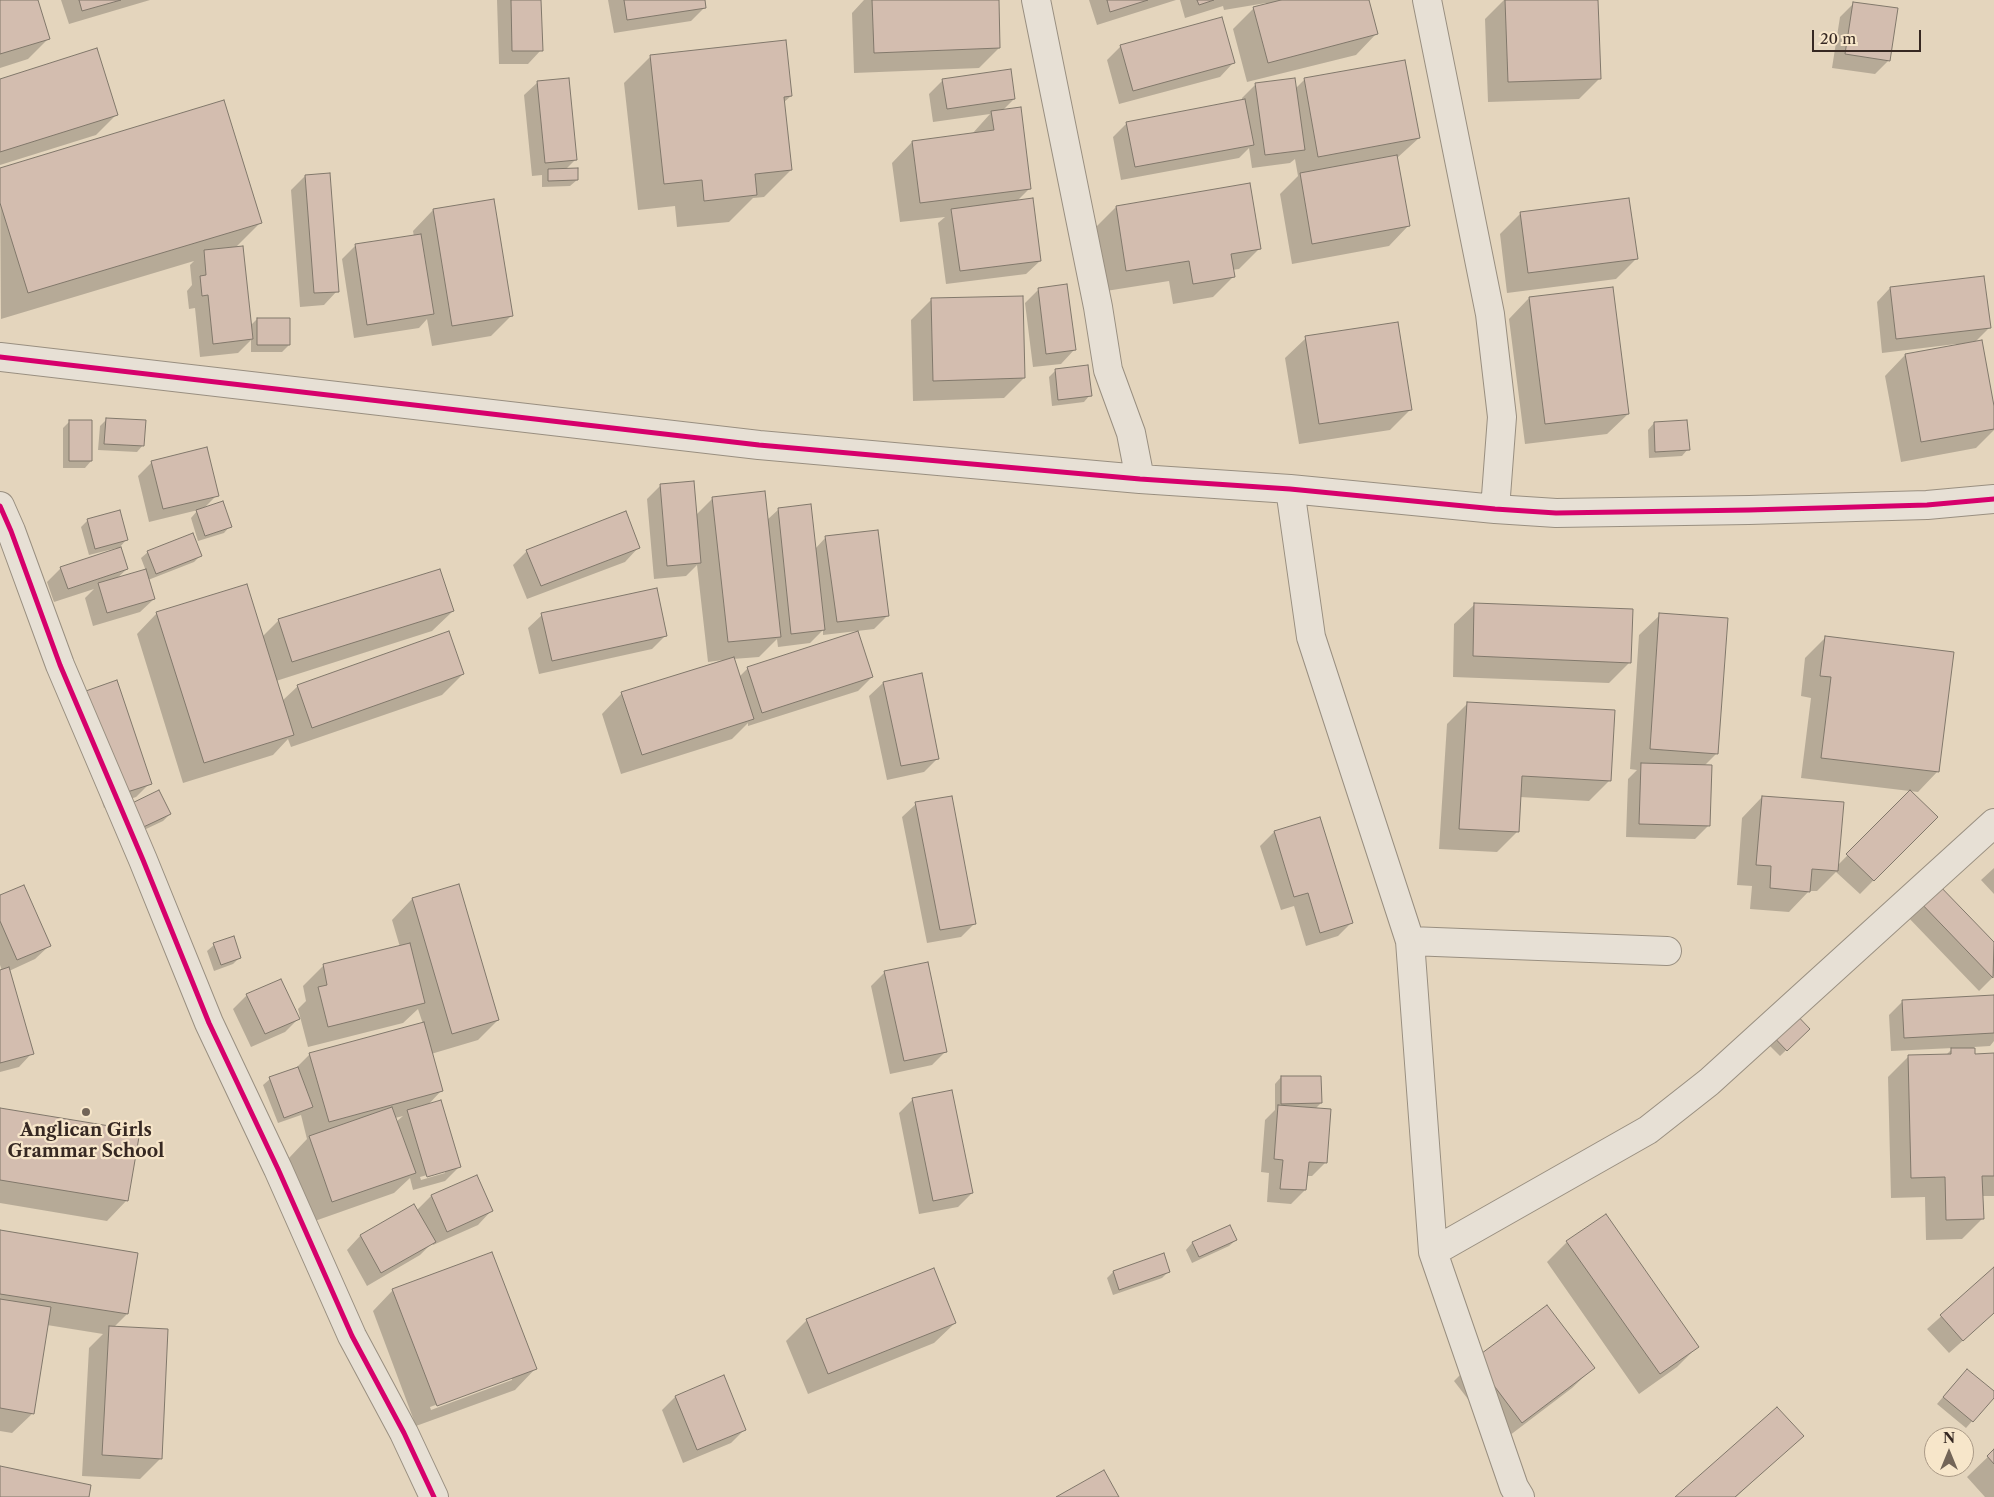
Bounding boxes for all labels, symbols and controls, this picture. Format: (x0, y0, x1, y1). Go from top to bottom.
scale bar (1814, 20, 1923, 52)
text: 20 m (1820, 29, 1856, 48)
marker: Anglican Girls Grammar School (80, 1106, 92, 1118)
place label: Anglican Girls Grammar School (8, 1120, 164, 1162)
north arrow (1924, 1427, 1974, 1477)
text: N (1943, 1429, 1955, 1447)

